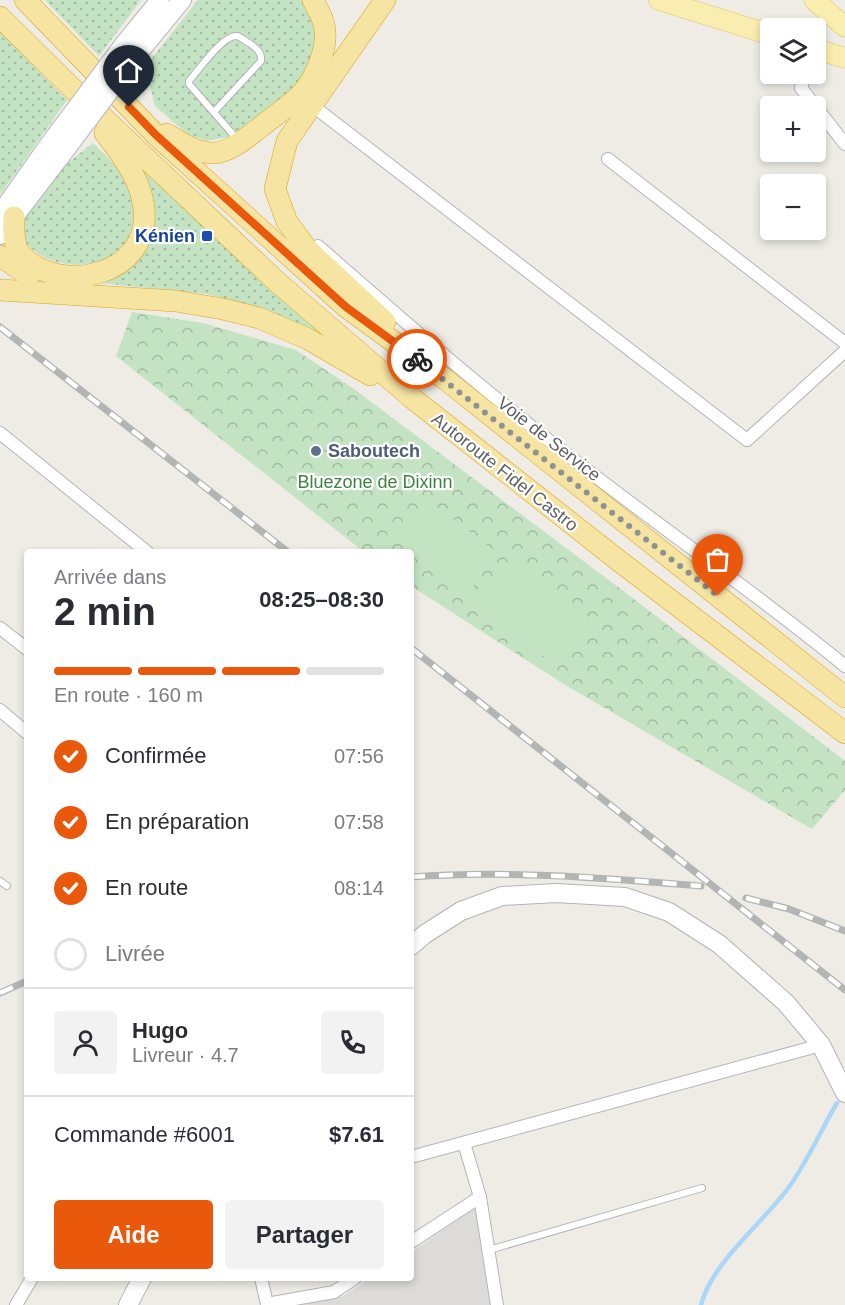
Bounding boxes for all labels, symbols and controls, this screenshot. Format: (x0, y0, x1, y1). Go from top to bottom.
map controls (760, 18, 826, 240)
button: layers (760, 18, 826, 84)
pin (103, 45, 154, 107)
icon: home (112, 54, 145, 87)
button: + (760, 96, 826, 162)
button: − (760, 174, 826, 240)
place label: Kénien (135, 226, 195, 246)
marker: Kénien (200, 229, 214, 243)
courier (387, 329, 447, 389)
icon: bike (401, 343, 434, 376)
street label: Voie de Service (494, 393, 604, 485)
street label: Autoroute Fidel Castro (428, 409, 582, 535)
place label: Saboutech (328, 441, 420, 461)
marker: Saboutech (309, 444, 323, 458)
park label: Bluezone de Dixinn (297, 472, 453, 492)
pin (692, 534, 743, 596)
icon: bag (701, 543, 734, 576)
text: Arrivée dans (54, 566, 166, 588)
text: 08:25–08:30 (259, 587, 384, 612)
text: 2 min (54, 590, 156, 633)
text: En route · 160 m (54, 684, 203, 706)
icon: check (54, 740, 87, 773)
text: Confirmée (105, 743, 206, 768)
text: 07:56 (334, 745, 384, 767)
icon: check (54, 806, 87, 839)
text: En préparation (105, 809, 249, 834)
text: 07:58 (334, 811, 384, 833)
icon: check (54, 872, 87, 905)
text: En route (105, 875, 188, 900)
text: 08:14 (334, 877, 384, 899)
text: Livrée (105, 941, 165, 966)
button: person (54, 1011, 117, 1074)
button: phone (321, 1011, 384, 1074)
text: Hugo (132, 1018, 188, 1043)
text: Livreur · 4.7 (132, 1044, 239, 1066)
text: Commande #6001 (54, 1122, 235, 1147)
text: $7.61 (329, 1122, 384, 1147)
button: Aide (54, 1200, 213, 1269)
button: Partager (225, 1200, 384, 1269)

